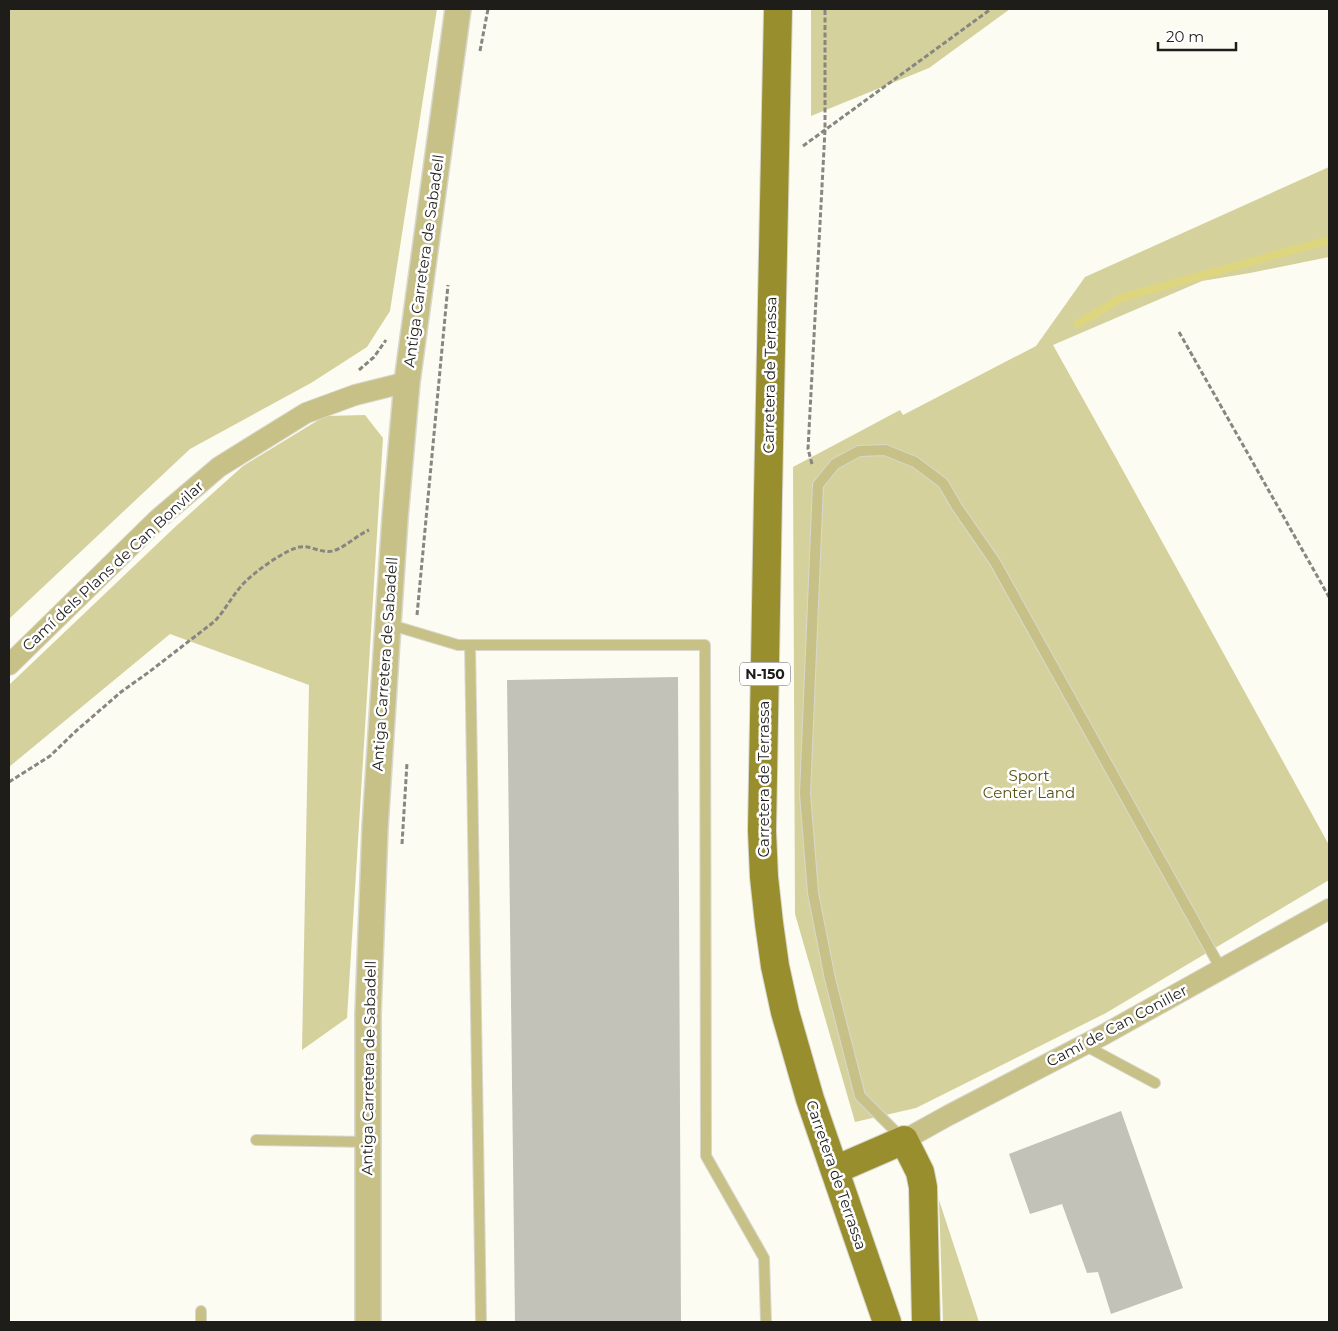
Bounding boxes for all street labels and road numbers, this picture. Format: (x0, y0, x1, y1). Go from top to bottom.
street label: Antiga Carretera de Sabadell (399, 153, 448, 369)
street label: Carretera de Terrassa (759, 296, 780, 454)
street label: Camí dels Plans de Can Bonvilar (18, 476, 207, 655)
street label: Antiga Carretera de Sabadell (368, 556, 401, 772)
road number: N-150 (740, 662, 790, 686)
street label: Carretera de Terrassa (754, 701, 773, 857)
street label: Antiga Carretera de Sabadell (357, 960, 380, 1176)
street label: Camí de Can Coniller (1043, 980, 1190, 1071)
street label: Carretera de Terrassa (802, 1098, 871, 1252)

